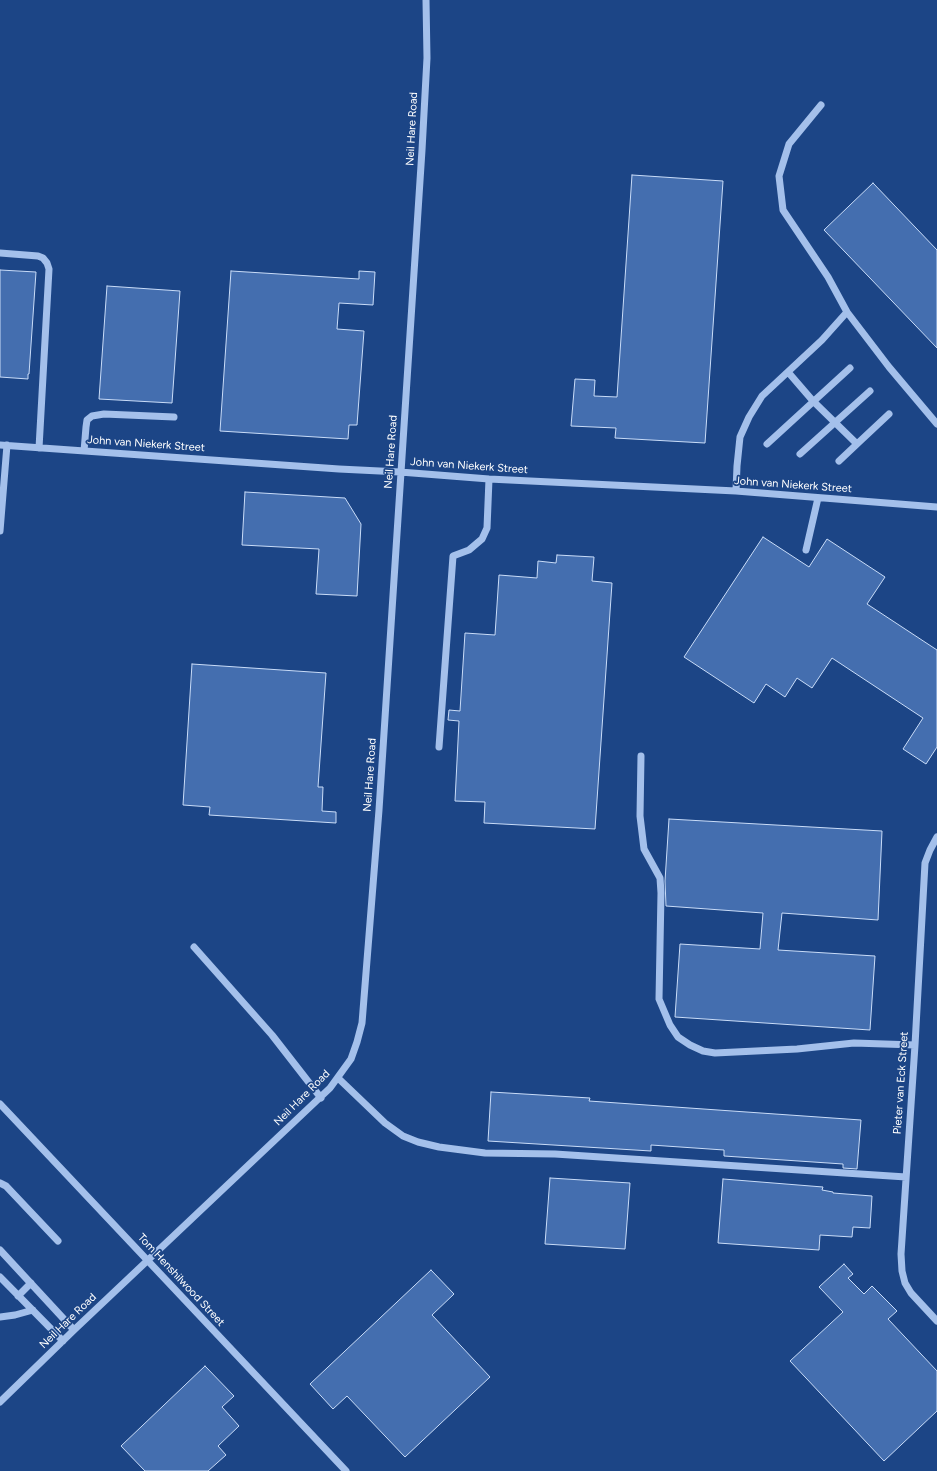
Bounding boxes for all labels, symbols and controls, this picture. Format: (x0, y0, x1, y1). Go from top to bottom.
street label: Neil Hare Road (403, 92, 421, 166)
street label: Neil Hare Road (382, 415, 400, 489)
street label: John van Niekerk Street (87, 433, 205, 455)
street label: John van Niekerk Street (410, 455, 528, 477)
street label: John van Niekerk Street (734, 474, 852, 496)
street label: Neil Hare Road (361, 738, 379, 812)
street label: Pieter van Eck Street (891, 1031, 911, 1135)
street label: Neil Hare Road (271, 1067, 333, 1129)
street label: Tom Henshilwood Street (135, 1231, 227, 1329)
street label: Neil Hare Road (37, 1291, 99, 1351)

